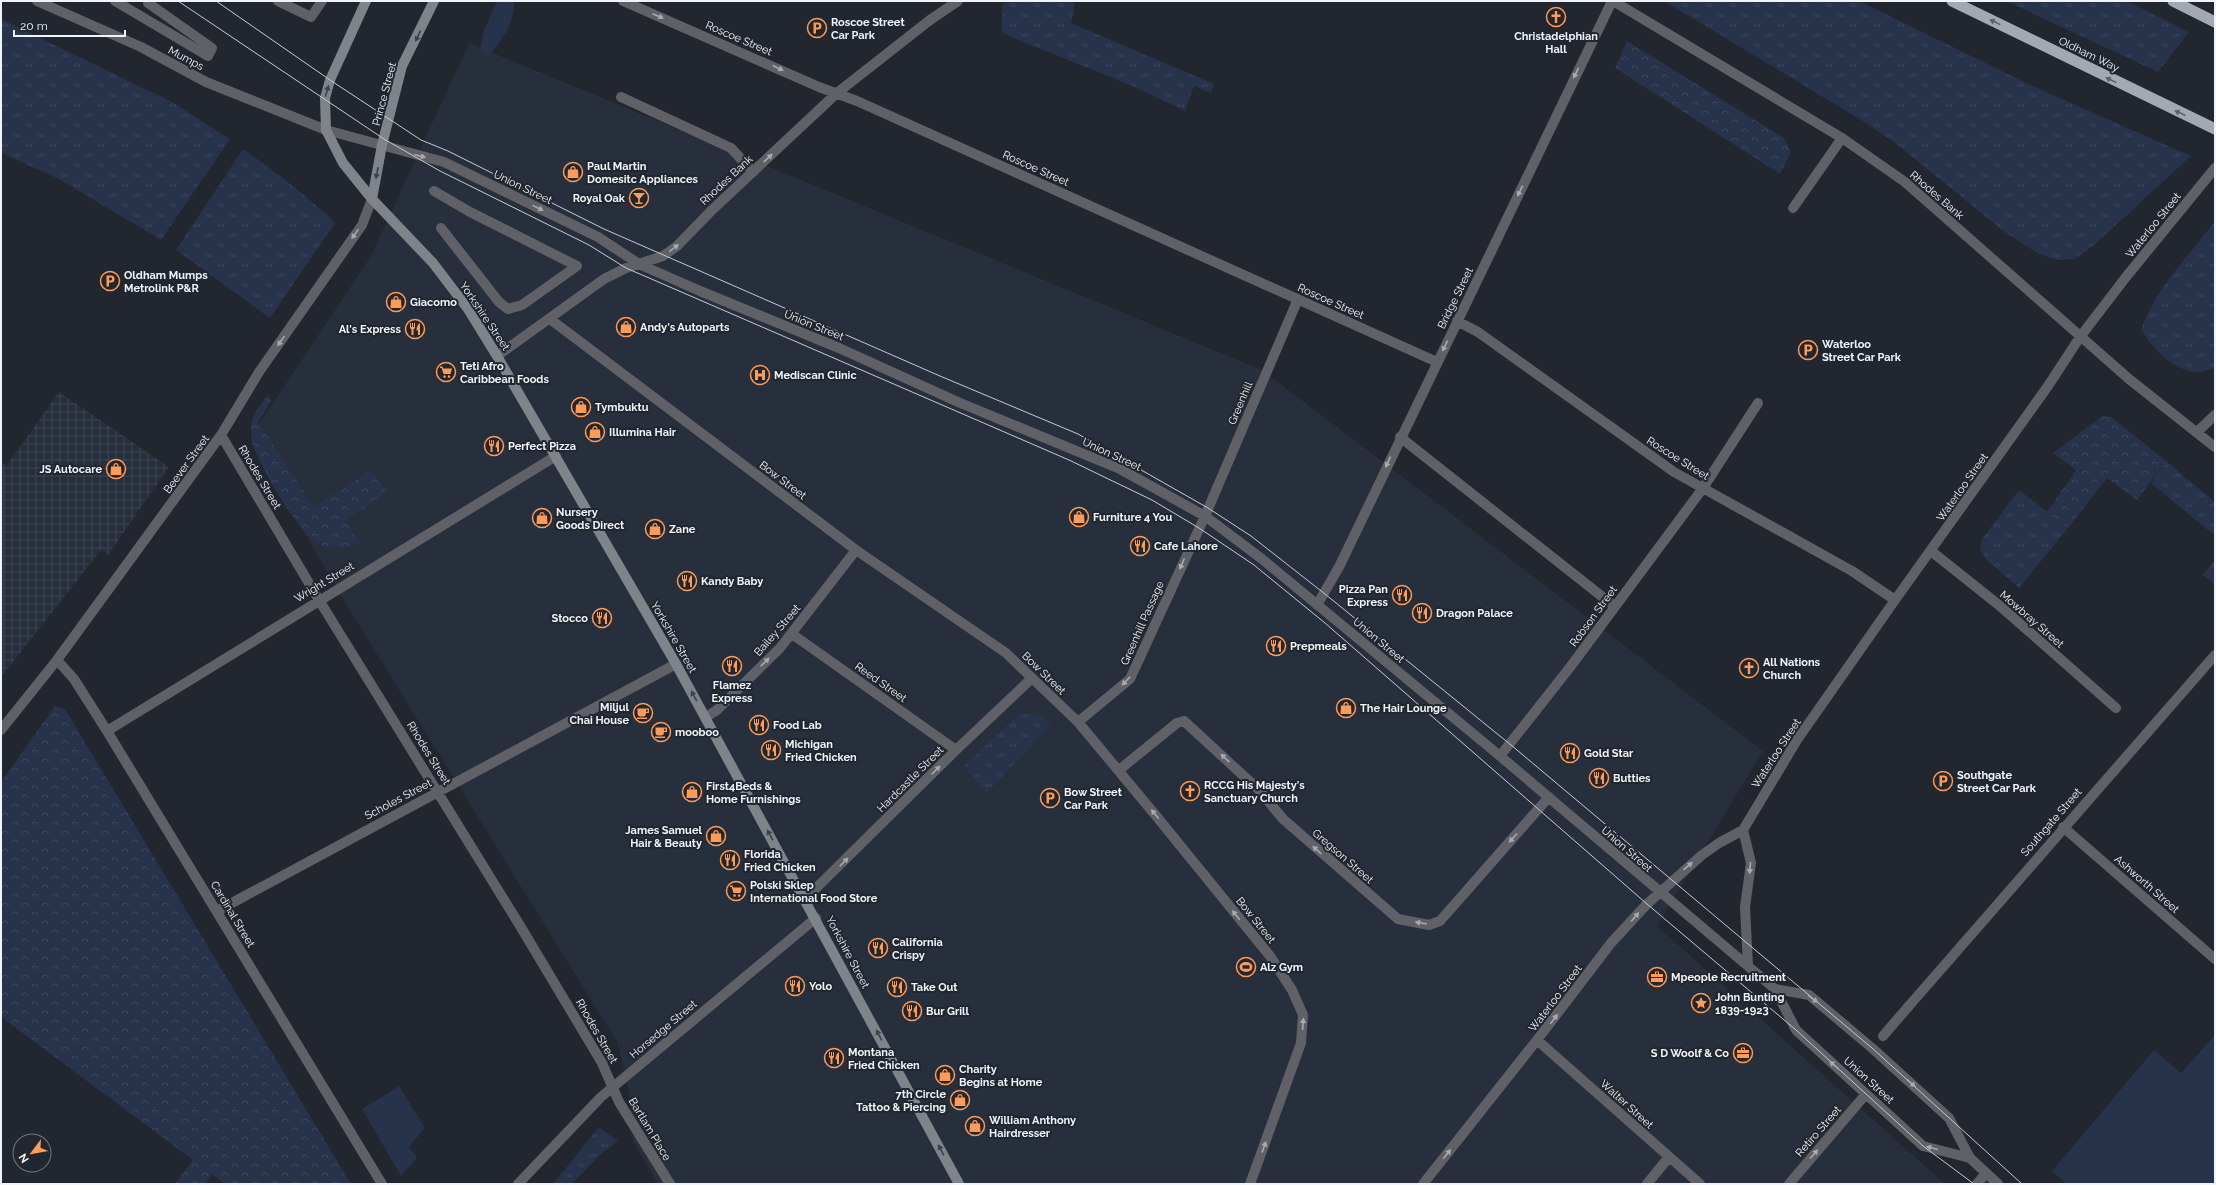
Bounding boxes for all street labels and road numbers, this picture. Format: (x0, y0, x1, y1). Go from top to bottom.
street label: Roscoe Street (704, 19, 774, 58)
street label: Oldham Way (2056, 34, 2121, 75)
street label: Mumps (166, 44, 206, 73)
street label: Prince Street (370, 61, 399, 127)
street label: Roscoe Street (1001, 148, 1071, 189)
street label: Rhodes Bank (697, 153, 755, 208)
street label: Union Street (491, 168, 554, 207)
street label: Rhodes Bank (1907, 168, 1966, 222)
street label: Waterloo Street (2123, 190, 2184, 261)
street label: Bridge Street (1435, 265, 1476, 331)
street label: Yorkshire Street (457, 279, 513, 353)
street label: Roscoe Street (1296, 281, 1366, 322)
street label: Union Street (782, 308, 846, 343)
street label: Greenhill (1226, 380, 1255, 427)
street label: Beever Street (161, 432, 212, 496)
street label: Roscoe Street (1644, 434, 1712, 483)
street label: Union Street (1080, 435, 1144, 474)
street label: Rhodes Street (235, 443, 284, 512)
street label: Waterloo Street (1934, 450, 1991, 524)
street label: Bow Street (757, 458, 809, 503)
street label: Wright Street (292, 559, 357, 605)
street label: Greenhill Passage (1118, 579, 1167, 667)
street label: Robson Street (1567, 583, 1620, 649)
street label: Mowbray Street (1997, 588, 2066, 651)
street label: Yorkshire Street (648, 599, 699, 675)
street label: Bailey Street (751, 602, 803, 659)
street label: Union Street (1350, 615, 1407, 666)
street label: Bow Street (1019, 649, 1068, 698)
street label: Reed Street (852, 660, 909, 705)
street label: Waterloo Street (1749, 716, 1804, 790)
street label: Rhodes Street (404, 719, 453, 788)
street label: Hardcastle Street (875, 743, 946, 815)
street label: Scholes Street (363, 776, 434, 822)
street label: Southgate Street (2018, 785, 2085, 859)
street label: Union Street (1599, 824, 1655, 875)
street label: Gregson Street (1310, 826, 1376, 887)
street label: Ashworth Street (2112, 853, 2182, 916)
street label: Cardinal Street (208, 879, 258, 950)
street label: Bow Street (1233, 895, 1278, 946)
street label: Yorkshire Street (823, 914, 872, 991)
street label: Waterloo Street (1526, 962, 1585, 1034)
street label: Rhodes Street (573, 997, 620, 1066)
street label: Horsedge Street (627, 997, 700, 1061)
street label: Union Street (1841, 1054, 1897, 1107)
street label: Walter Street (1597, 1077, 1656, 1132)
street label: Bartlam Place (626, 1095, 674, 1164)
street label: Retiro Street (1793, 1103, 1844, 1159)

